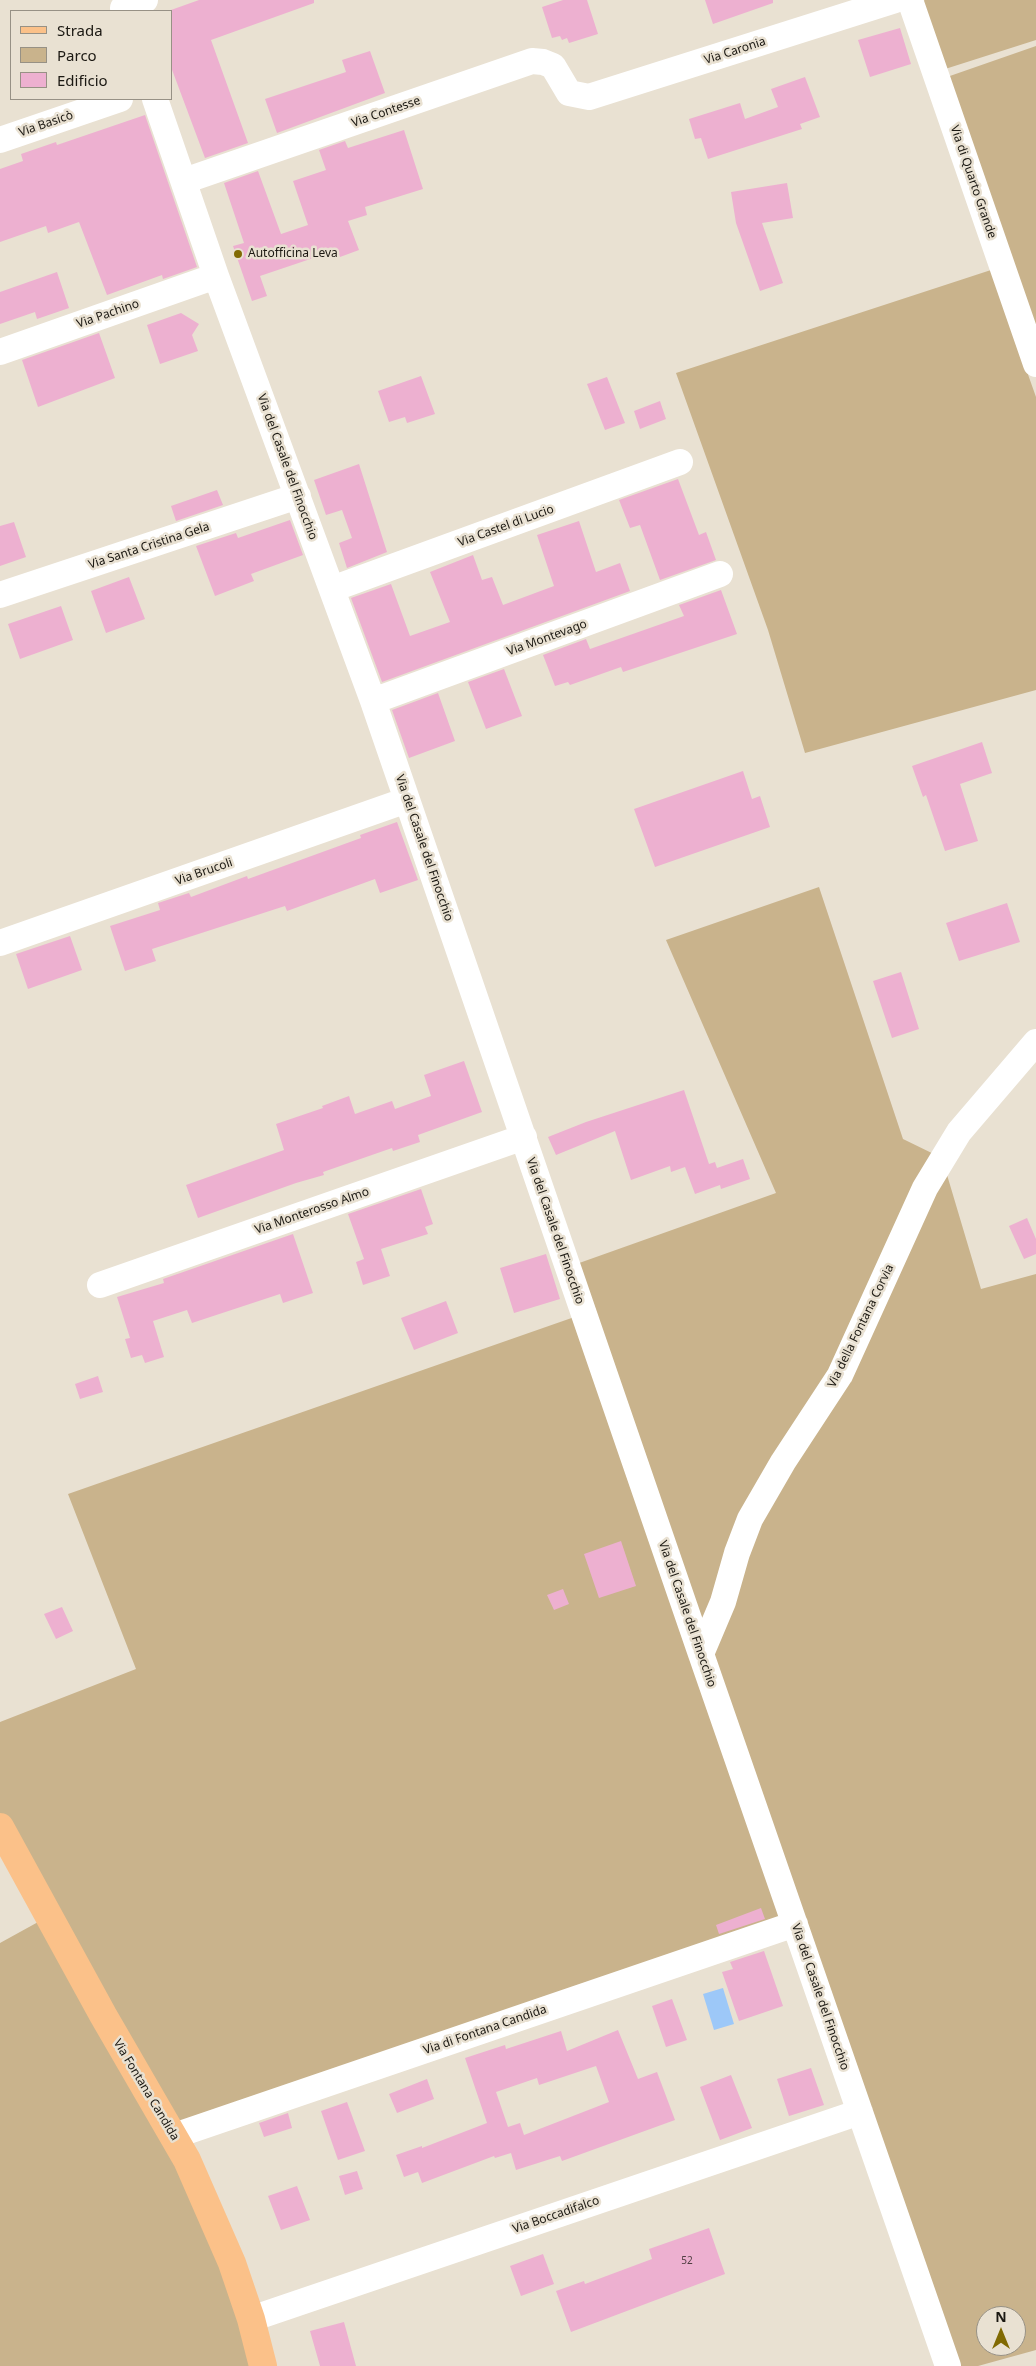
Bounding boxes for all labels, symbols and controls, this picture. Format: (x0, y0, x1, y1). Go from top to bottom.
legend (10, 10, 172, 100)
text: Strada (57, 20, 103, 40)
street label: Via Caronia (702, 34, 768, 68)
text: Parco (57, 45, 97, 65)
text: Edificio (57, 70, 108, 90)
street label: Via Contesse (350, 94, 422, 130)
street label: Via Basicò (17, 108, 75, 140)
street label: Via di Quarto Grande (947, 124, 999, 240)
place label: Autofficina Leva (248, 247, 338, 261)
marker: Autofficina Leva (232, 248, 244, 260)
street label: Via Pachino (75, 297, 141, 331)
street label: Via del Casale del Finocchio (254, 392, 320, 542)
street label: Via Castel di Lucio (456, 502, 556, 550)
street label: Via Santa Cristina Gela (87, 520, 211, 572)
street label: Via Montevago (505, 617, 589, 659)
street label: Via del Casale del Finocchio (392, 773, 456, 923)
street label: Via Brucoli (174, 856, 234, 888)
street label: Via del Casale del Finocchio (523, 1156, 587, 1306)
street label: Via Monterosso Almo (253, 1185, 371, 1237)
street label: Via della Fontana Corvia (825, 1262, 897, 1390)
street label: Via del Casale del Finocchio (655, 1539, 719, 1689)
street label: Via del Casale del Finocchio (788, 1922, 852, 2072)
street label: Via di Fontana Candida (422, 2002, 548, 2058)
street label: Via Fontana Candida (110, 2037, 182, 2143)
street label: Via Boccadifalco (511, 2193, 601, 2237)
house number: 52 (681, 2255, 693, 2267)
north arrow (976, 2306, 1026, 2356)
text: N (995, 2307, 1007, 2326)

